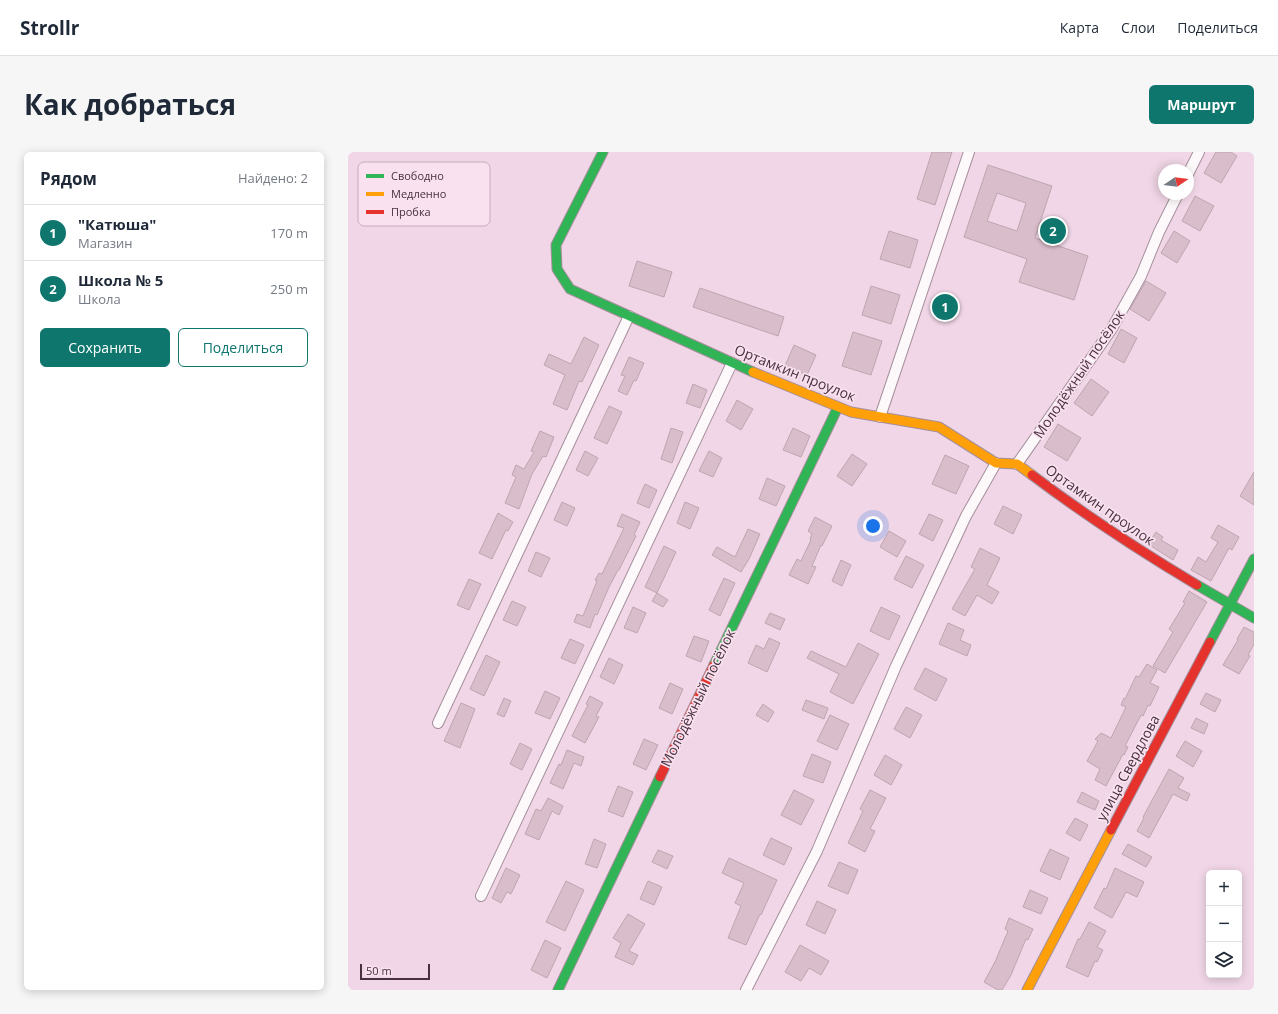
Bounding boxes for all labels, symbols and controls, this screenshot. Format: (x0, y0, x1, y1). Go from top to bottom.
text: Strollr (20, 15, 79, 41)
text: Карта (1060, 18, 1099, 37)
text: Слои (1121, 18, 1155, 37)
text: Поделиться (1177, 18, 1258, 37)
text: Как добраться (24, 85, 236, 123)
button: Маршрут (1149, 85, 1254, 124)
legend (358, 162, 490, 226)
north arrow (1158, 164, 1194, 200)
text: Рядом (40, 167, 97, 190)
text: Свободно (391, 168, 444, 183)
text: Найдено: 2 (238, 169, 308, 187)
text: Медленно (391, 186, 447, 201)
text: Пробка (391, 204, 431, 219)
text: "Катюша" (78, 214, 156, 234)
pin: 2 (1040, 216, 1066, 246)
text: 1 (49, 224, 57, 242)
text: 170 m (270, 224, 308, 242)
text: Магазин (78, 234, 133, 252)
text: Школа № 5 (78, 270, 163, 290)
text: 2 (49, 280, 57, 298)
text: 250 m (270, 280, 308, 298)
text: Школа (78, 290, 121, 308)
pin: 1 (932, 292, 958, 322)
street label: Молодёжный посёлок (1028, 305, 1129, 442)
button: Сохранить (40, 328, 170, 367)
button: Поделиться (178, 328, 308, 367)
street label: Ортамкин проулок (732, 340, 859, 406)
street label: Ортамкин проулок (1042, 460, 1159, 550)
your location (863, 516, 883, 536)
street label: Молодёжный посёлок (656, 625, 740, 770)
street label: улица Свердлова (1092, 711, 1164, 824)
map controls (1206, 870, 1242, 978)
button: + (1206, 870, 1242, 906)
button: − (1206, 906, 1242, 942)
button: layers (1206, 942, 1242, 978)
scale bar (360, 962, 430, 981)
text: 50 m (366, 963, 392, 978)

